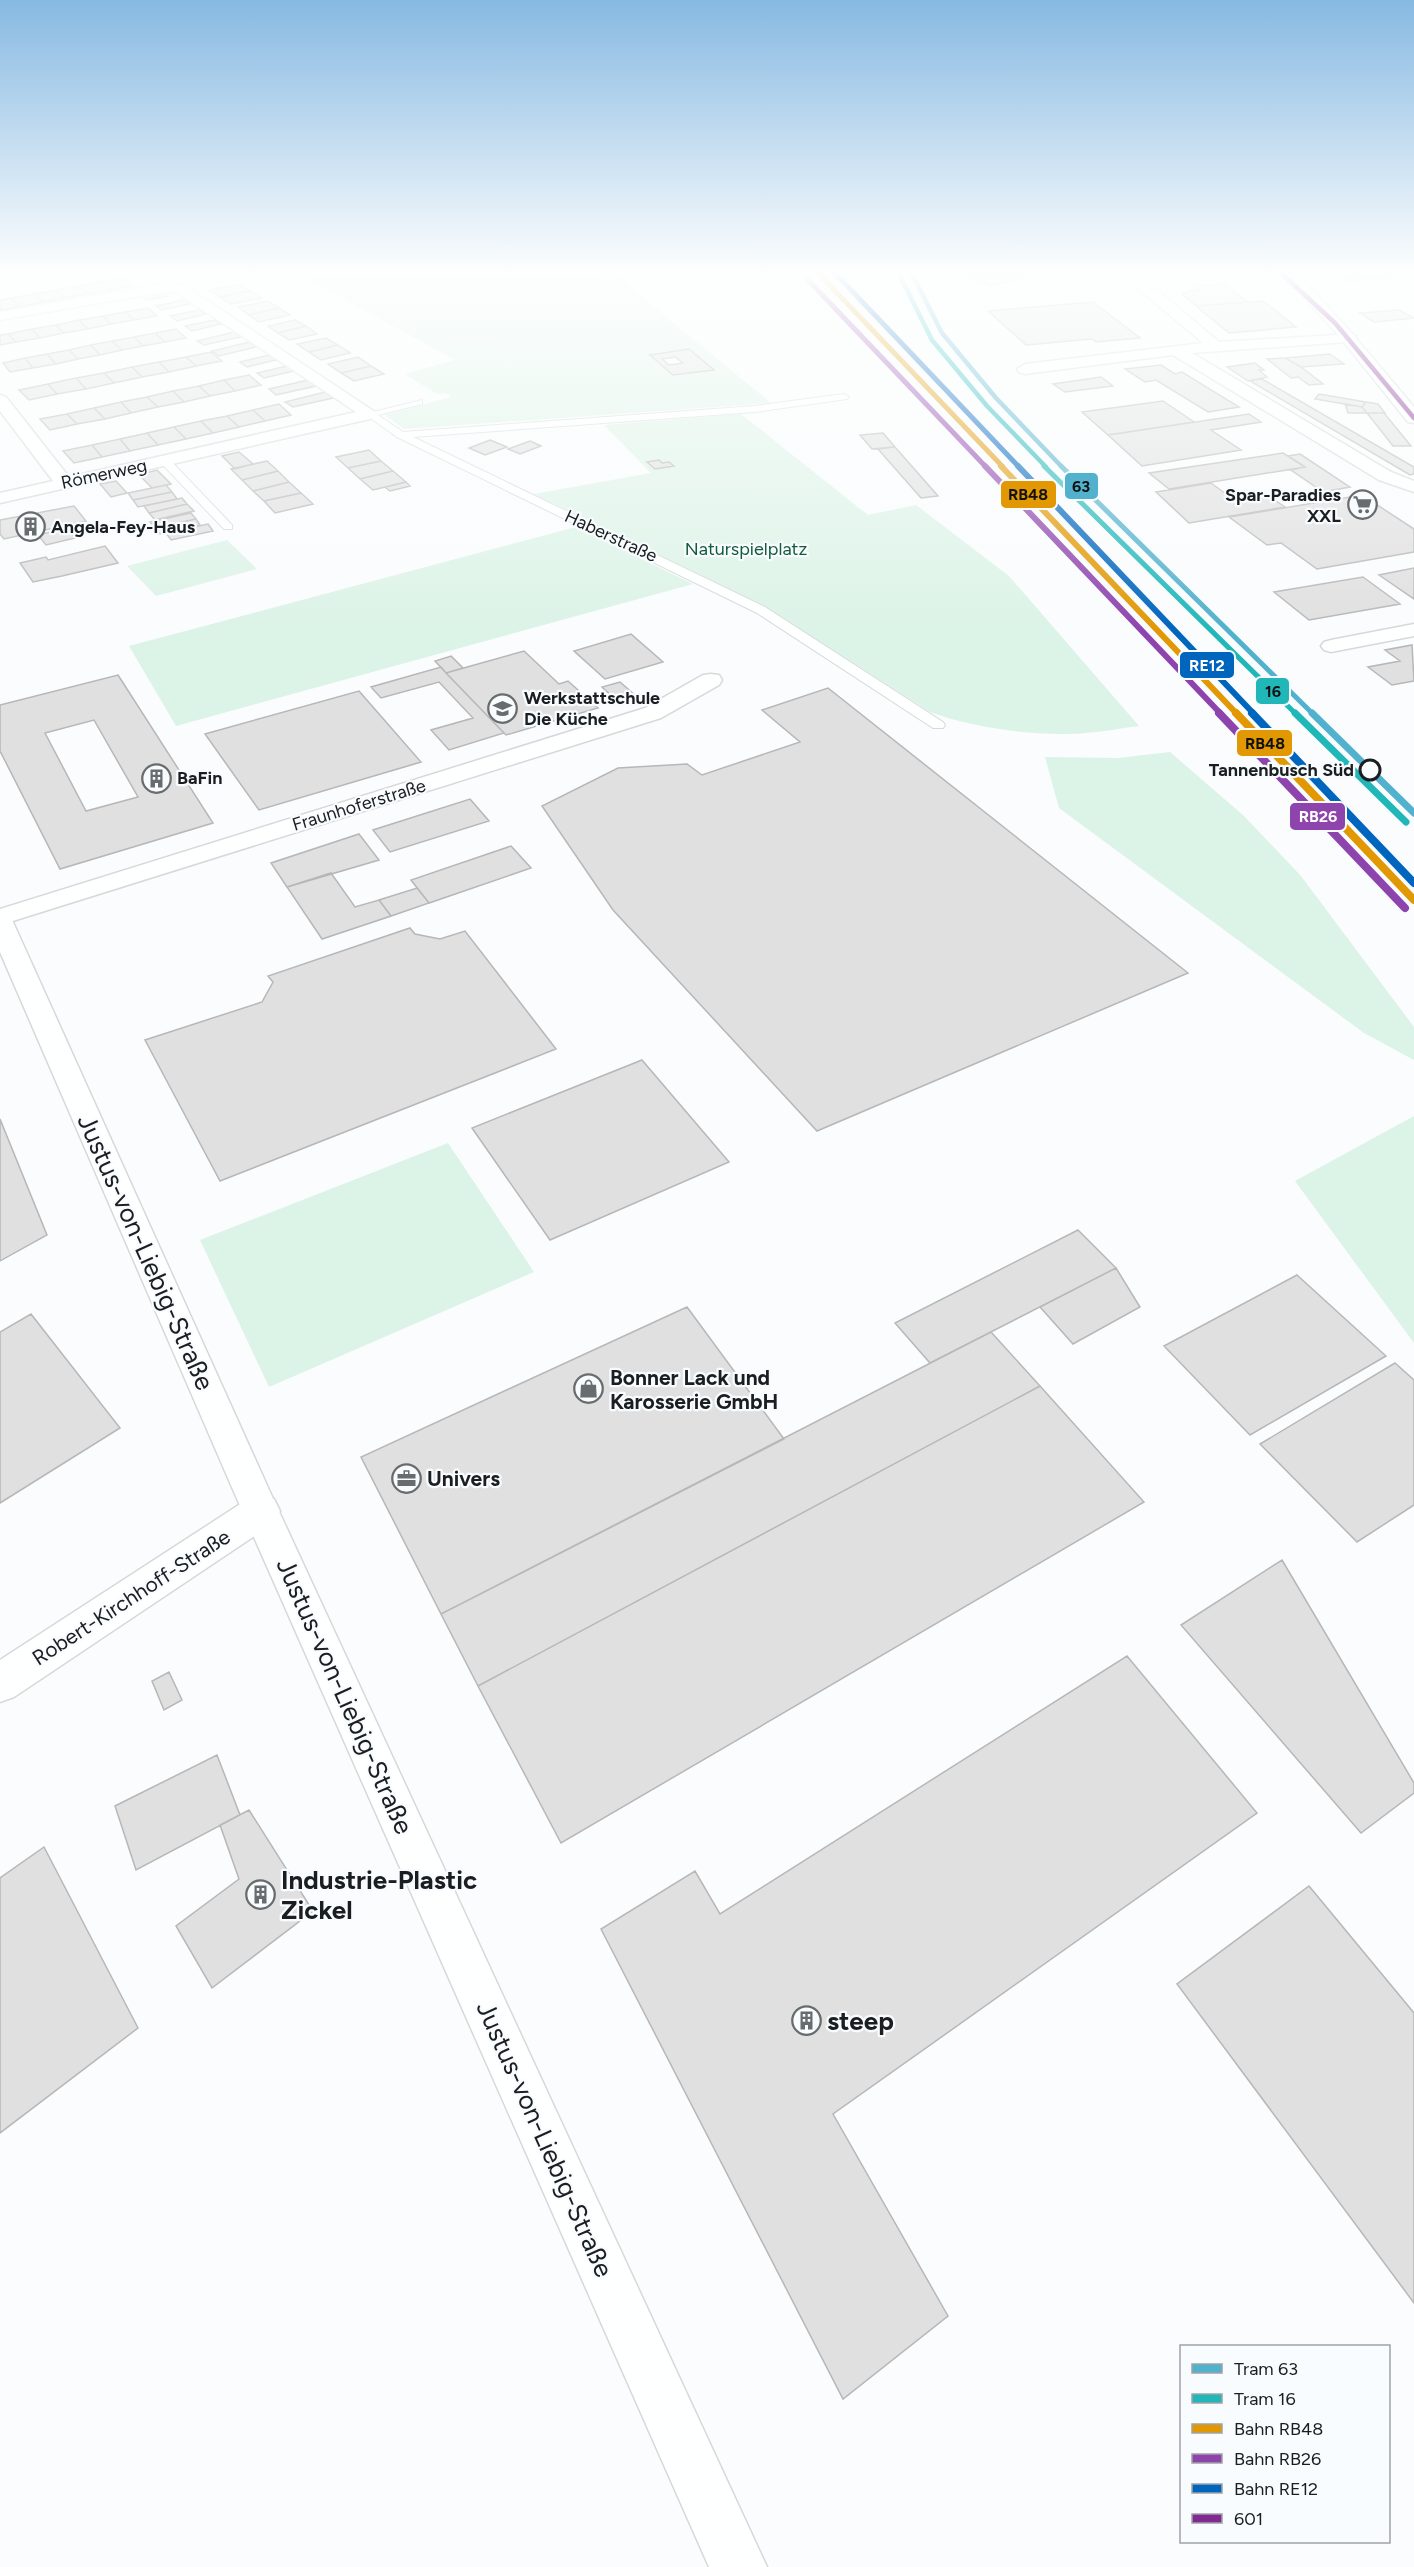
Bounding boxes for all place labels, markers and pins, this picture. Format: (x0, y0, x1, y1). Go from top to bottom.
place label: Spar-Paradies XXL (1225, 484, 1342, 527)
supermarket icon: Spar-Paradies XXL (1346, 489, 1378, 521)
building icon: Angela-Fey-Haus (14, 511, 46, 543)
place label: Angela-Fey-Haus (51, 516, 196, 538)
place label: Werkstattschule Die Küche (524, 687, 660, 730)
school or university icon: Werkstattschule Die Küche (487, 692, 519, 724)
place label: Tannenbusch Süd (1209, 759, 1354, 781)
marker: Tannenbusch Süd (1359, 759, 1381, 781)
building icon: BaFin (140, 762, 172, 794)
place label: BaFin (177, 767, 223, 789)
place label: Bonner Lack und Karosserie GmbH (610, 1365, 778, 1414)
shop icon: Bonner Lack und Karosserie GmbH (573, 1373, 605, 1405)
office icon: Univers (390, 1462, 422, 1494)
place label: Univers (427, 1466, 500, 1491)
place label: Industrie-Plastic Zickel (281, 1864, 477, 1926)
building icon: Industrie-Plastic Zickel (244, 1879, 276, 1911)
building icon: steep (790, 2005, 822, 2037)
place label: steep (827, 2005, 894, 2037)

